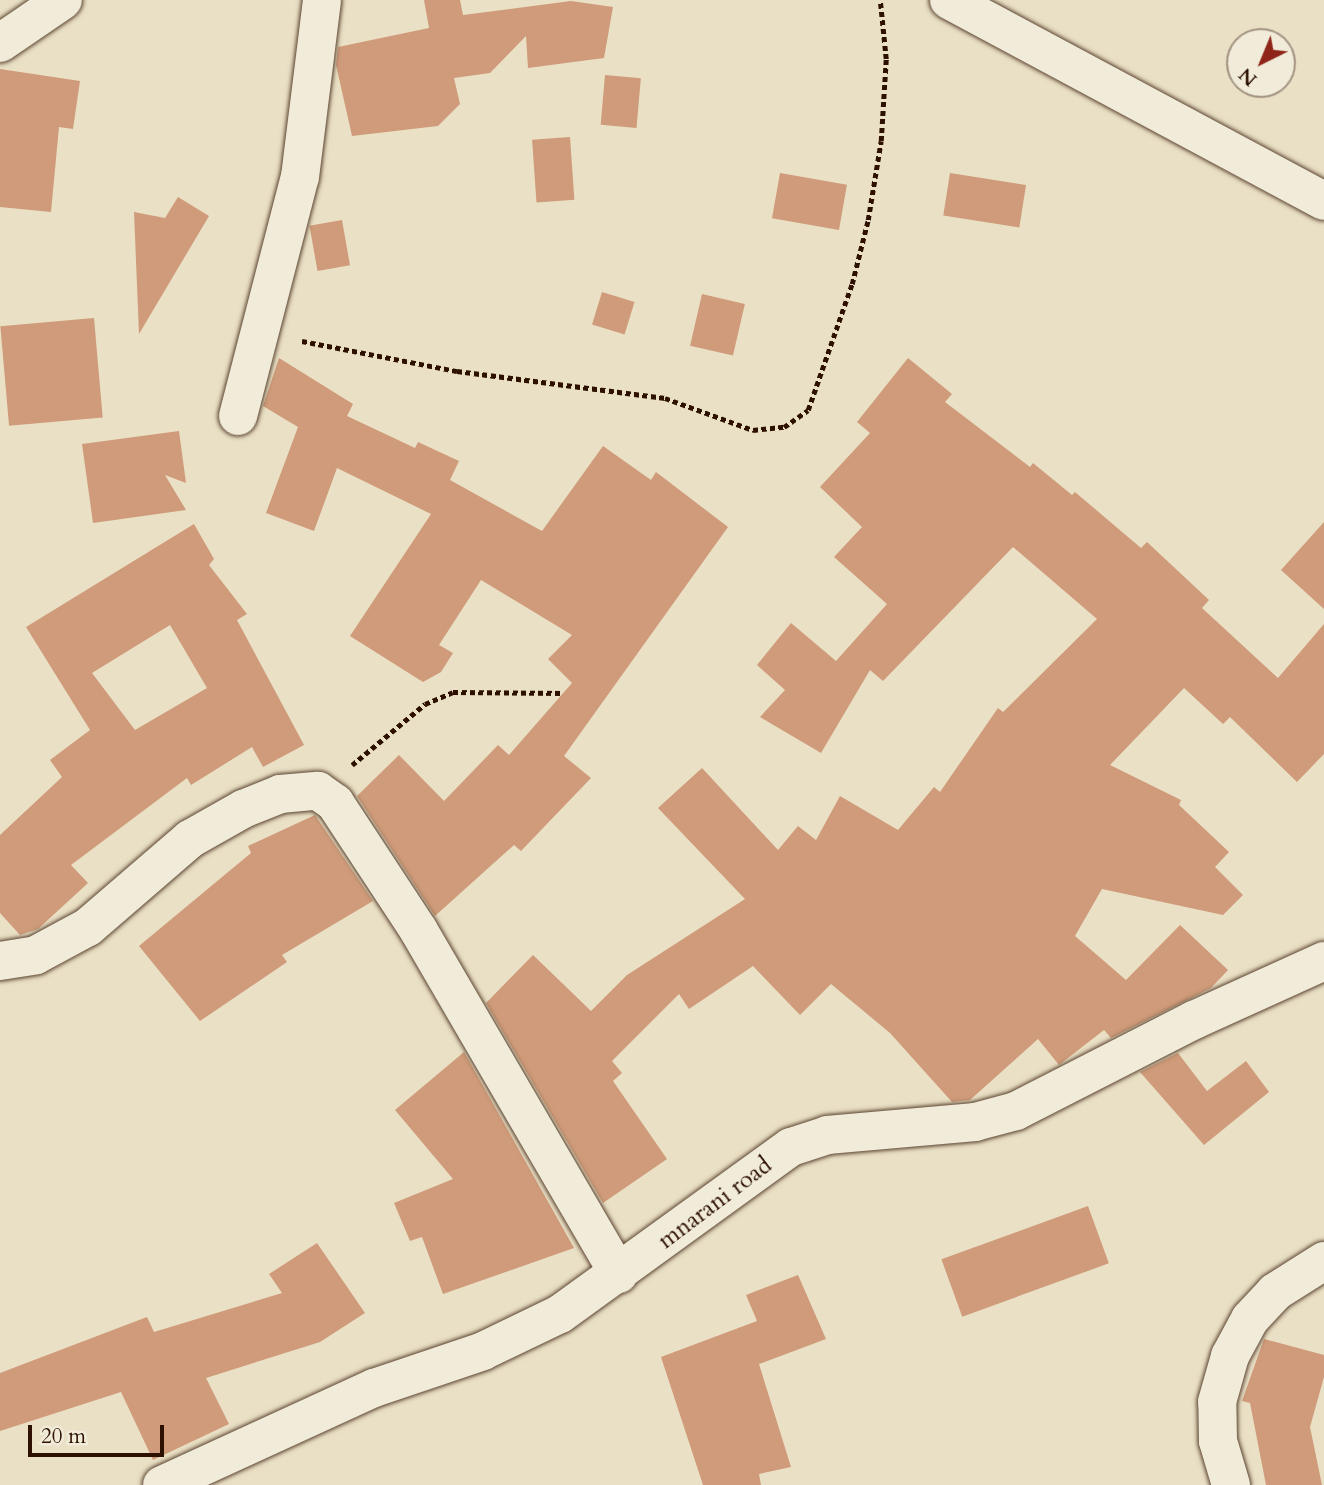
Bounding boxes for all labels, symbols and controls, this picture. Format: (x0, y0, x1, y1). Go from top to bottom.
north arrow (1226, 28, 1296, 98)
text: N (1233, 62, 1263, 92)
street label: mnarani road (652, 1151, 778, 1255)
scale bar (32, 1412, 168, 1456)
text: 20 m (41, 1422, 86, 1451)

